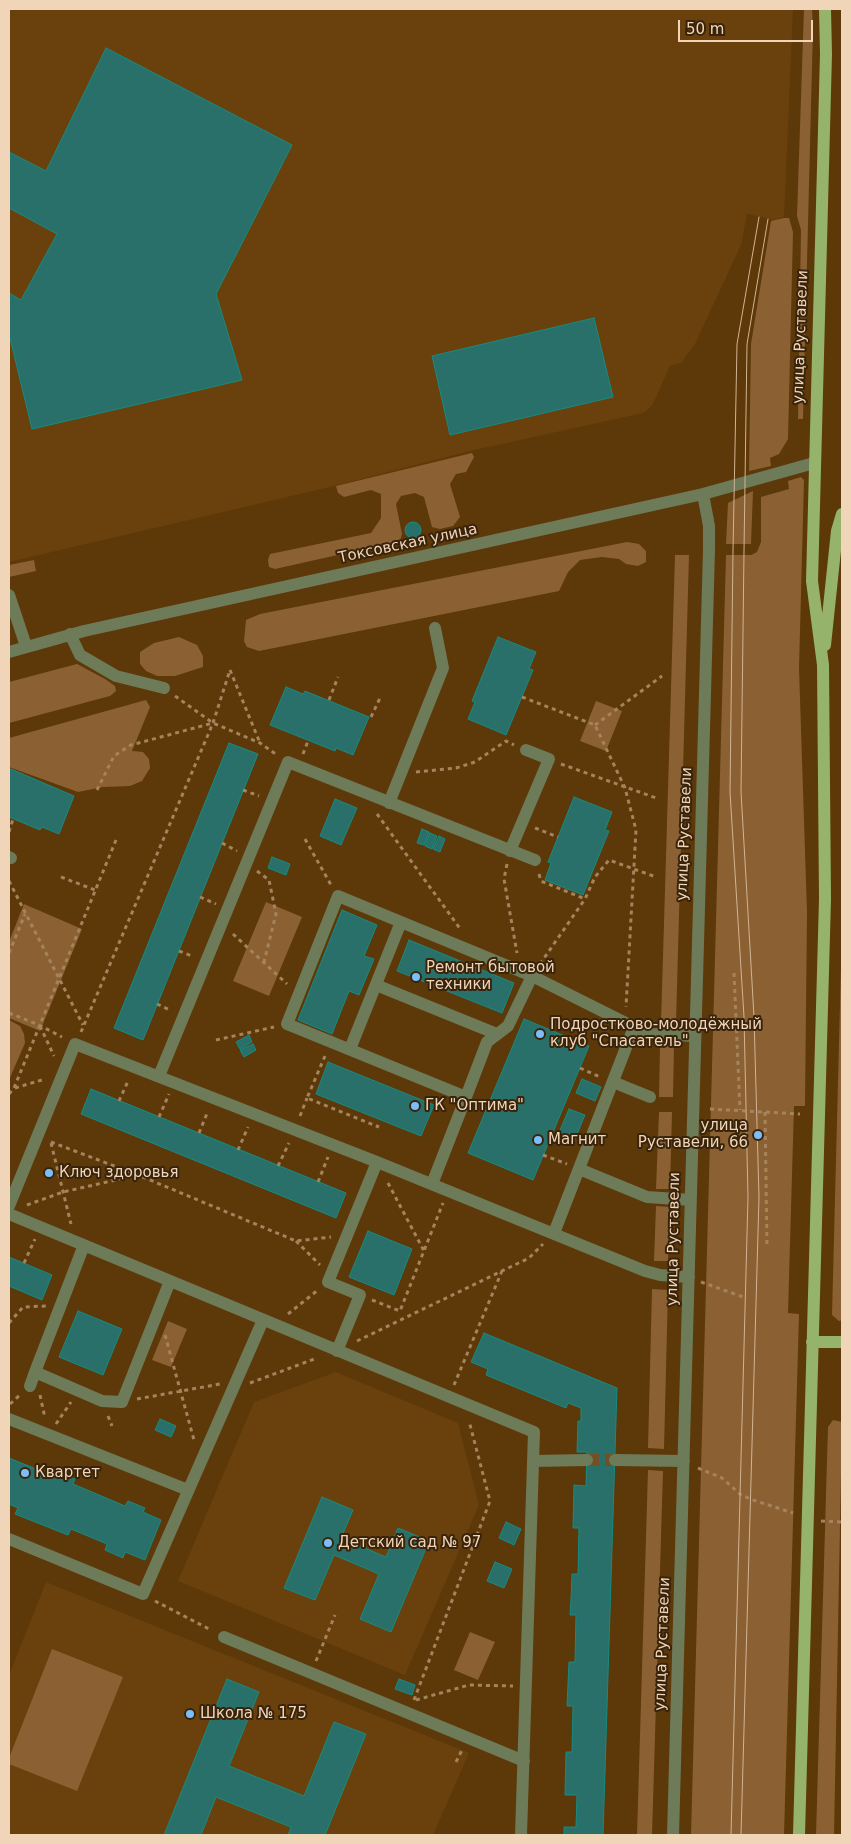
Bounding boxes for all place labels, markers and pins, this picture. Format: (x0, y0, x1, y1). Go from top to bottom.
place label: Ремонт бытовой техники (426, 959, 555, 994)
marker: Ремонт бытовой техники (410, 971, 422, 983)
place label: Подростково-молодёжный клуб "Спасатель" (550, 1016, 762, 1051)
marker: Подростково-молодёжный клуб "Спасатель" (534, 1028, 546, 1040)
place label: ГК "Оптима" (425, 1097, 524, 1115)
marker: ГК "Оптима" (409, 1100, 421, 1112)
place label: улица Руставели, 66 (638, 1117, 748, 1152)
marker: улица Руставели, 66 (752, 1129, 764, 1141)
place label: Магнит (548, 1131, 606, 1149)
marker: Магнит (532, 1134, 544, 1146)
place label: Ключ здоровья (59, 1164, 178, 1182)
marker: Ключ здоровья (43, 1167, 55, 1179)
place label: Квартет (35, 1464, 100, 1482)
marker: Квартет (19, 1467, 31, 1479)
place label: Детский сад № 97 (338, 1534, 481, 1552)
marker: Детский сад № 97 (322, 1537, 334, 1549)
place label: Школа № 175 (200, 1705, 307, 1723)
marker: Школа № 175 (184, 1708, 196, 1720)

